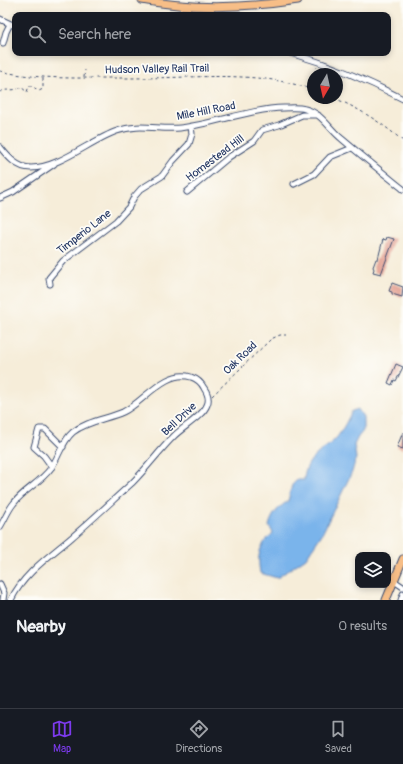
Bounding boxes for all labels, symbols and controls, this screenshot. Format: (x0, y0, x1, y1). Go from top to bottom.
search box (12, 12, 391, 56)
icon: search (26, 23, 48, 45)
text: Search here (58, 25, 131, 44)
street label: Hudson Valley Rail Trail (105, 62, 209, 76)
north arrow (307, 68, 343, 104)
street label: Mile Hill Road (175, 99, 237, 123)
street label: Homestead Hill (183, 132, 247, 184)
street label: Timperio Lane (54, 207, 114, 257)
street label: Oak Road (220, 339, 260, 377)
street label: Bell Drive (159, 399, 199, 438)
map controls (355, 552, 391, 588)
button: layers (355, 552, 391, 588)
text: Nearby (16, 616, 65, 637)
text: 0 results (338, 618, 387, 634)
tab: Map (51, 718, 73, 755)
tab: Directions (175, 718, 222, 755)
tab: Saved (325, 718, 352, 755)

